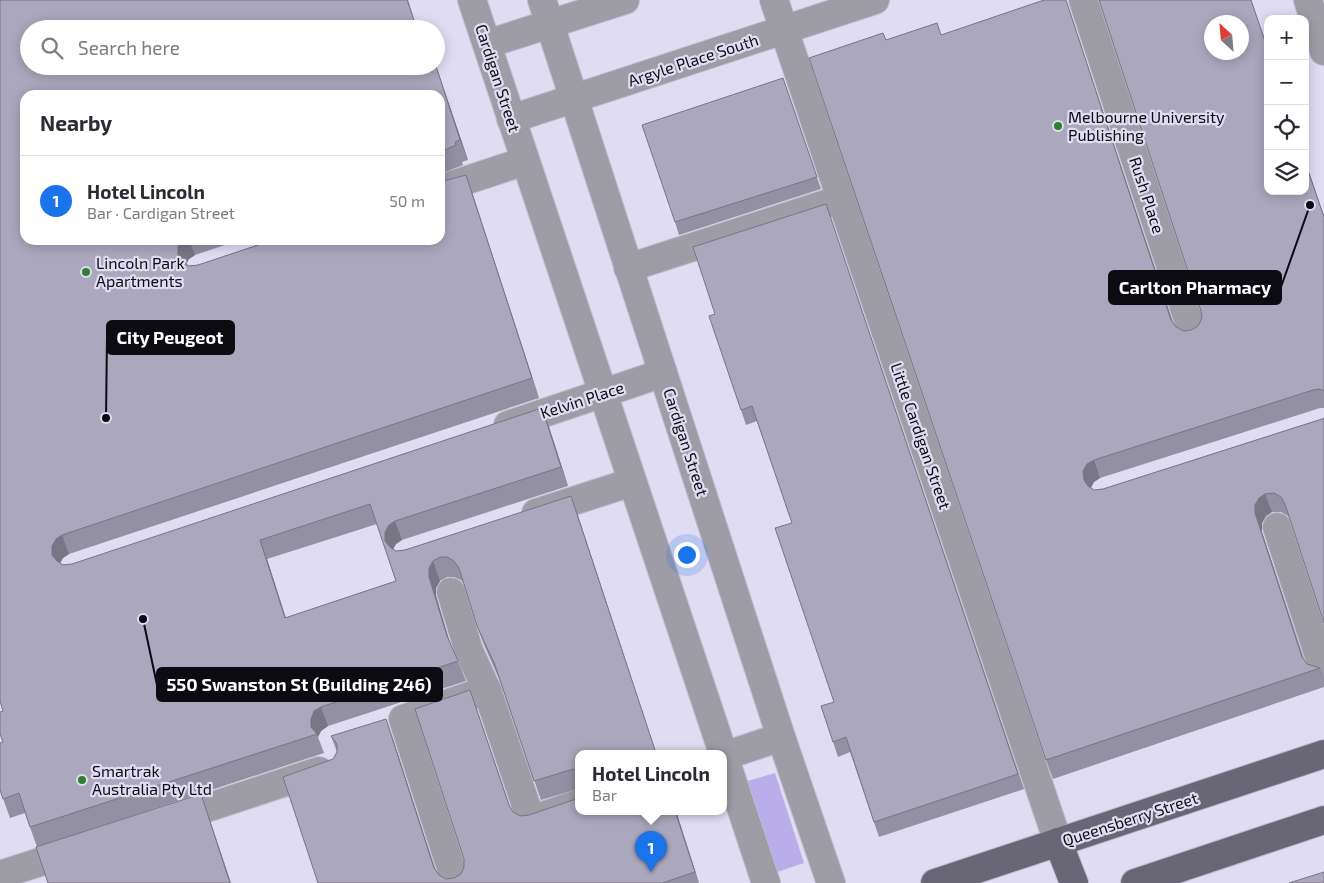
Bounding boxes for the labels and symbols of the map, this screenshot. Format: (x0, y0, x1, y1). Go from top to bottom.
north arrow (1204, 15, 1249, 60)
street label: Cardigan Street (472, 22, 525, 134)
street label: Argyle Place South (625, 29, 760, 90)
place label: Melbourne University Publishing (1068, 107, 1225, 144)
marker: Melbourne University Publishing (1052, 120, 1064, 132)
street label: Rush Place (1126, 154, 1169, 235)
place label: Lincoln Park Apartments (96, 253, 185, 290)
marker: Lincoln Park Apartments (80, 266, 92, 278)
callout: Carlton Pharmacy (1109, 271, 1281, 304)
text: Carlton Pharmacy (1119, 276, 1272, 298)
callout: City Peugeot (107, 321, 234, 354)
text: City Peugeot (117, 326, 224, 348)
street label: Little Cardigan Street (887, 360, 955, 512)
street label: Kelvin Place (538, 377, 626, 422)
street label: Cardigan Street (660, 386, 713, 498)
your location (674, 542, 700, 568)
callout: 550 Swanston St (Building 246) (157, 668, 442, 701)
text: 550 Swanston St (Building 246) (166, 673, 432, 695)
place label: Smartrak Australia Pty Ltd (92, 761, 212, 798)
marker: Smartrak Australia Pty Ltd (76, 774, 88, 786)
street label: Queensberry Street (1060, 788, 1200, 850)
pin: 1 (635, 831, 667, 872)

